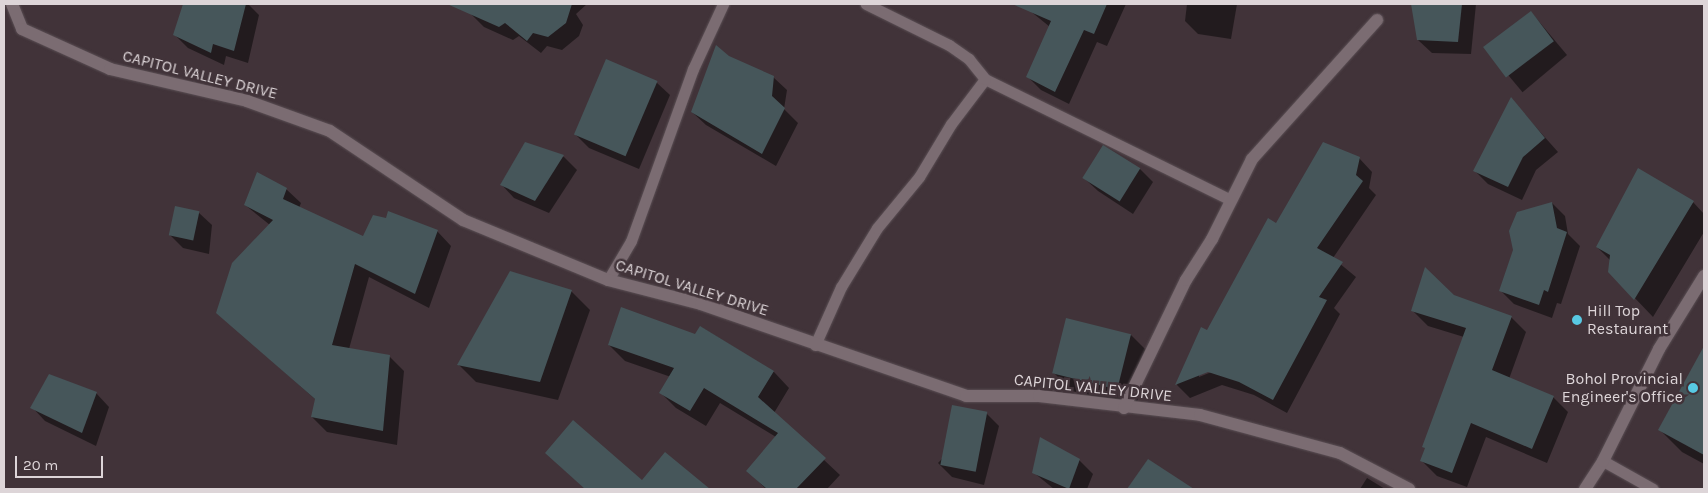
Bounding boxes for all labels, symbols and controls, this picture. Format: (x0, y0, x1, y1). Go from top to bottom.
street label: CAPITOL VALLEY DRIVE (121, 46, 279, 104)
street label: CAPITOL VALLEY DRIVE (613, 256, 771, 320)
place label: Hill Top Restaurant (1587, 301, 1668, 339)
marker: Hill Top Restaurant (1571, 314, 1583, 326)
place label: Bohol Provincial Engineer's Office (1562, 369, 1683, 407)
street label: CAPITOL VALLEY DRIVE (1013, 370, 1173, 406)
marker: Bohol Provincial Engineer's Office (1687, 382, 1699, 394)
scale bar (18, 446, 105, 478)
text: 20 m (23, 456, 58, 474)

